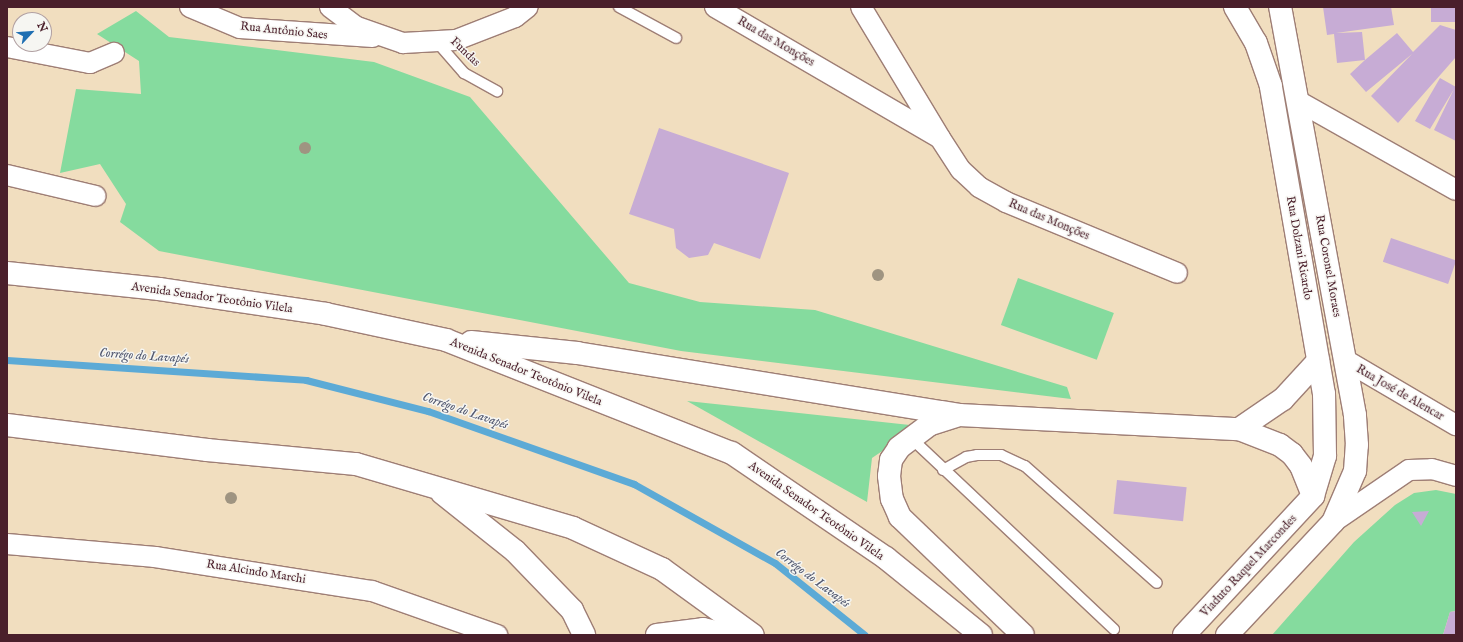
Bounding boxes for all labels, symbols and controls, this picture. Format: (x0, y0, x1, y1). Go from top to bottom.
north arrow (12, 12, 52, 52)
street label: Rua das Monções (735, 14, 817, 70)
street label: Rua Antônio Saes (240, 19, 328, 43)
text: N (34, 20, 50, 35)
street label: Fundas (447, 34, 483, 70)
street label: Rua Dolzani Ricardo (1283, 195, 1315, 301)
street label: Rua das Monções (1006, 196, 1092, 244)
street label: Rua Coronel Moraes (1312, 214, 1344, 318)
street label: Avenida Senador Teotônio Vilela (131, 280, 293, 316)
street label: Avenida Senador Teotônio Vilela (448, 335, 604, 409)
water label: Corrégo do Lavapés (99, 346, 189, 368)
street label: Rua José de Alencar (1354, 362, 1446, 424)
water label: Corrégo do Lavapés (420, 390, 510, 434)
street label: Avenida Senador Teotônio Vilela (745, 458, 887, 564)
street label: Viaduto Raquel Marcondes (1198, 512, 1300, 620)
water label: Corrégo do Lavapés (771, 546, 853, 612)
street label: Rua Alcindo Marchi (205, 557, 307, 587)

